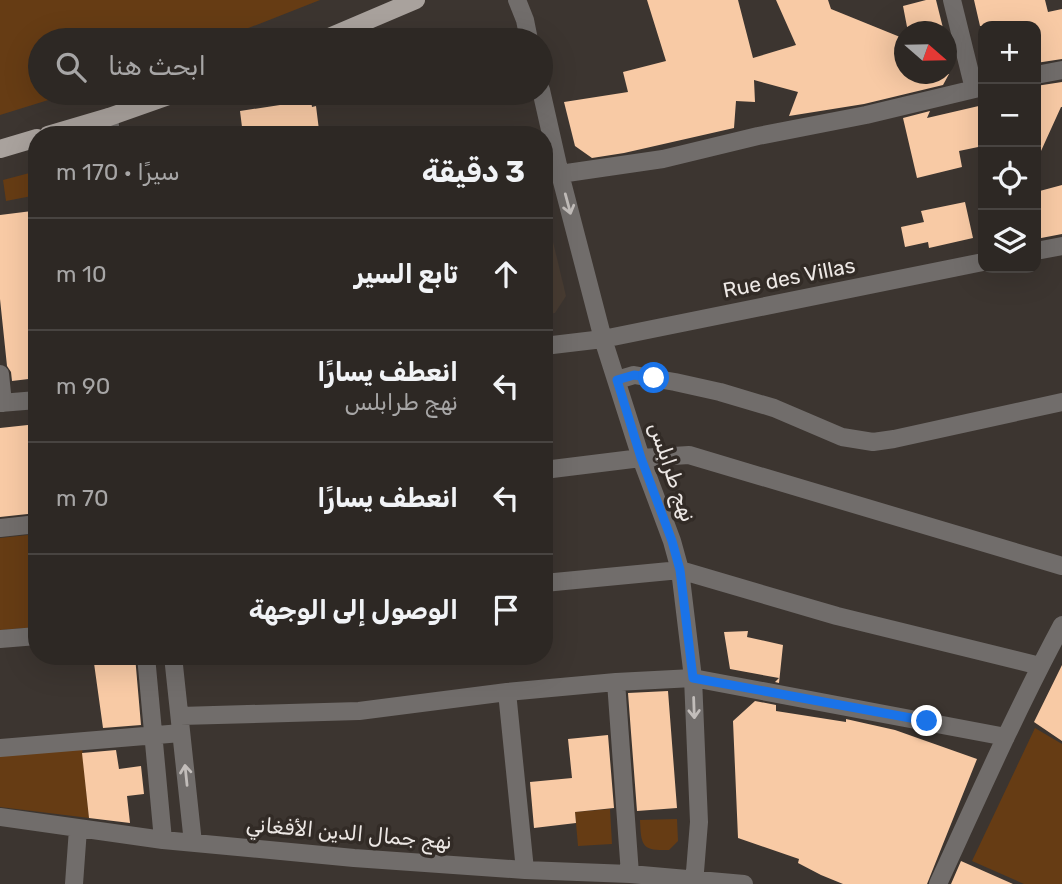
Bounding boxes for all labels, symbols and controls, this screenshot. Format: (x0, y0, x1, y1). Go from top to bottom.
north arrow (894, 21, 957, 84)
map controls (978, 21, 1041, 273)
button: + (978, 21, 1041, 84)
search box (28, 28, 553, 105)
icon: search (52, 48, 90, 86)
text: ابحث هنا (108, 51, 206, 82)
button: − (978, 84, 1041, 147)
button: locate (978, 147, 1041, 210)
text: 3 دقيقة (422, 154, 525, 190)
text: سيرًا · 170 m (56, 158, 180, 186)
one-way arrow (562, 192, 575, 215)
button: layers (978, 210, 1041, 273)
street label: Rue des Villas (721, 252, 857, 303)
icon: ahead (487, 255, 525, 293)
text: تابع السير (354, 259, 458, 290)
text: 10 m (56, 260, 107, 288)
text: انعطف يسارًا (317, 357, 458, 388)
route start (638, 362, 669, 393)
icon: left (487, 367, 525, 405)
text: 90 m (56, 372, 110, 400)
text: نهج طرابلس (344, 388, 458, 416)
street label: نهج طرابلس (642, 419, 701, 526)
icon: left (487, 479, 525, 517)
text: انعطف يسارًا (317, 483, 458, 514)
text: 70 m (56, 484, 109, 512)
icon: arrive (487, 591, 525, 629)
text: الوصول إلى الوجهة (249, 595, 458, 626)
one-way arrow (688, 696, 701, 719)
route end (911, 705, 942, 736)
one-way arrow (179, 764, 192, 787)
street label: نهج جمال الدين الأفغاني (245, 811, 453, 858)

